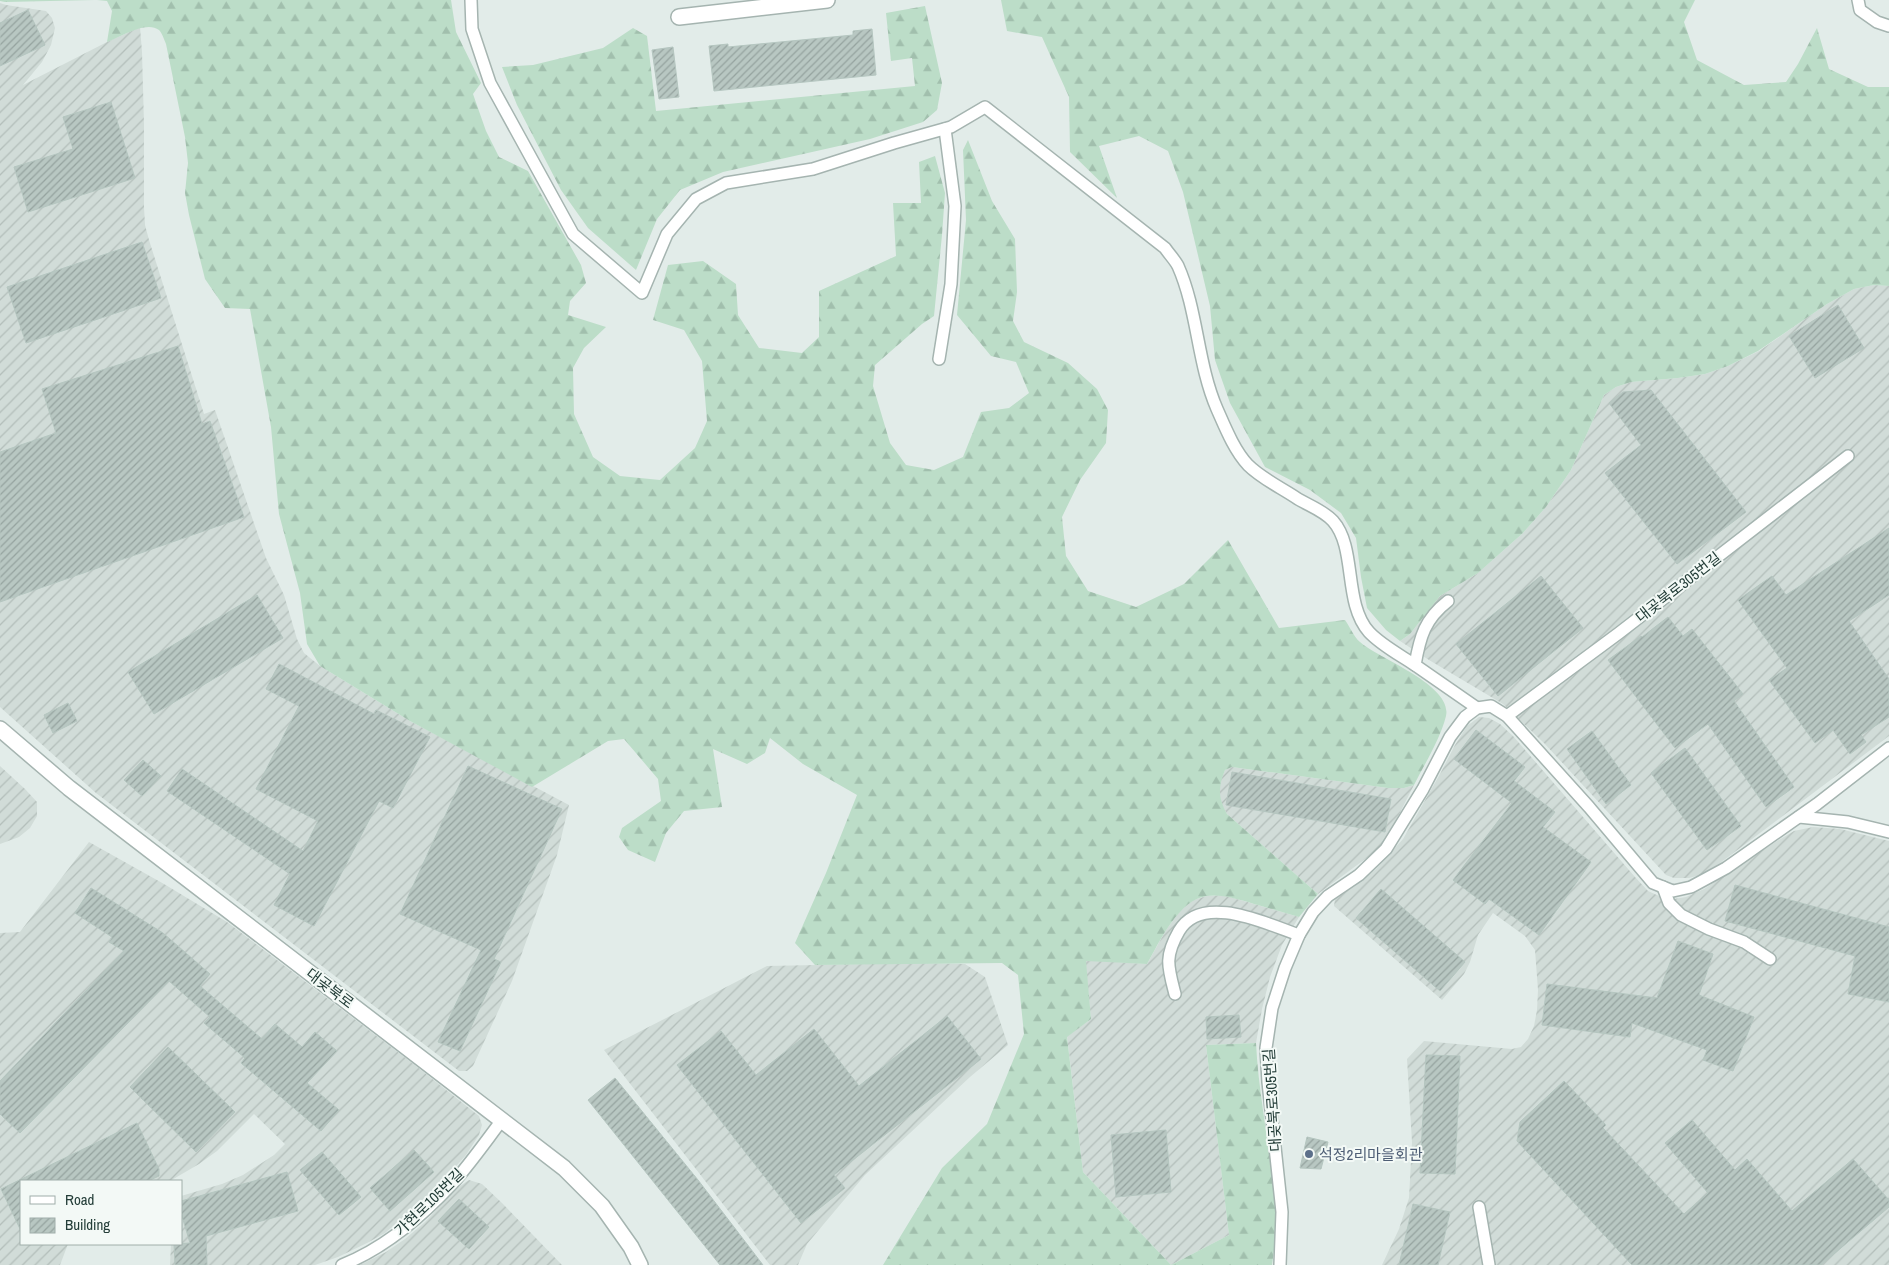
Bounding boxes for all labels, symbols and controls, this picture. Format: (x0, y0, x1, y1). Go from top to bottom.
street label: 대곶북로305번길 (1631, 547, 1725, 627)
street label: 대곶북로 (302, 963, 358, 1013)
street label: 대곶북로305번길 (1258, 1048, 1286, 1152)
place label: 석정2리마을회관 (1319, 1144, 1423, 1165)
marker: 석정2리마을회관 (1303, 1148, 1315, 1160)
street label: 가현로105번길 (390, 1163, 468, 1241)
legend (20, 1180, 182, 1245)
text: Road (65, 1189, 94, 1210)
text: Building (65, 1214, 110, 1235)

